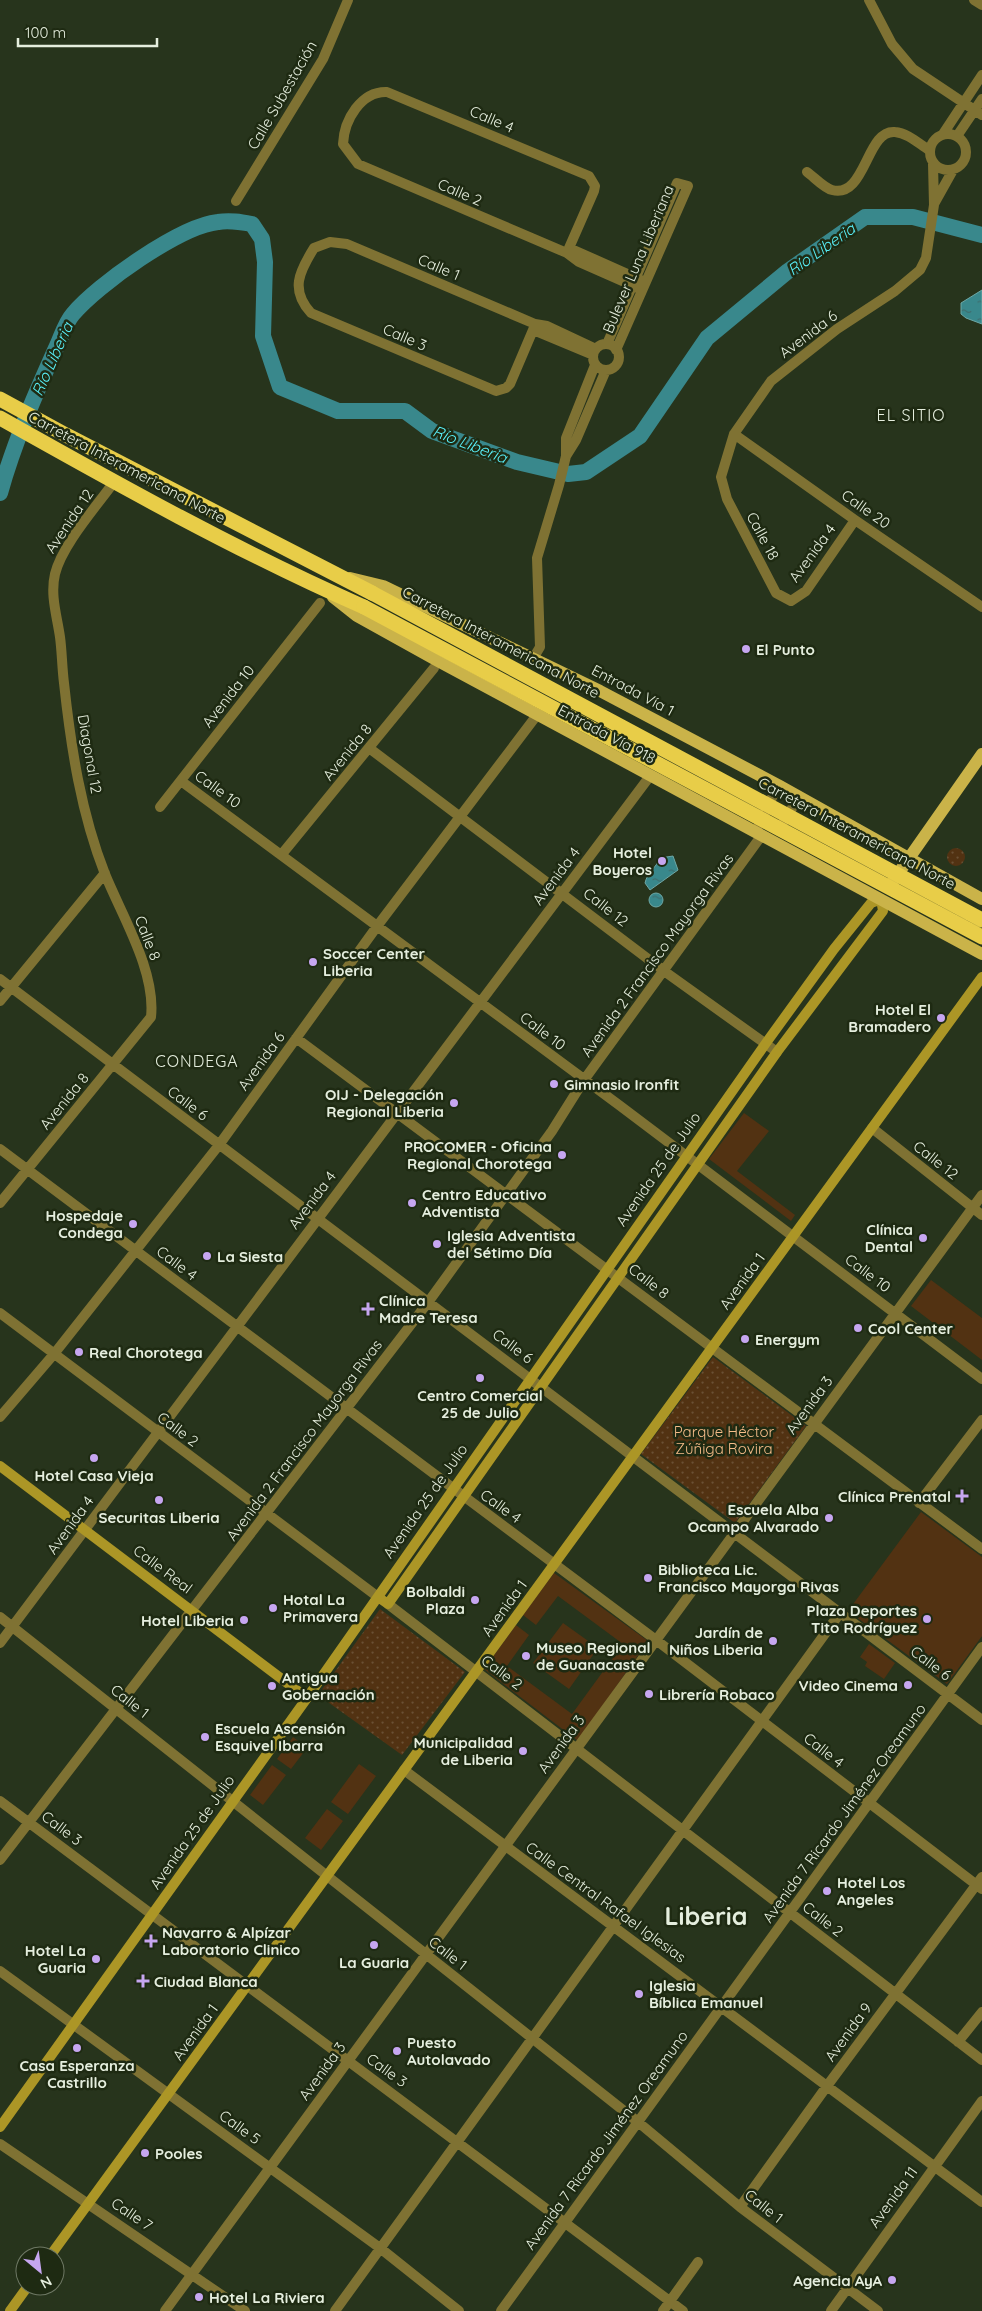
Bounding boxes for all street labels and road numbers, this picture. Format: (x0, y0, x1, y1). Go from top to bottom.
street label: Calle Subestación (243, 37, 321, 153)
street label: Calle 4 (467, 101, 517, 137)
street label: Calle 2 (435, 174, 485, 210)
street label: Bulever Luna Liberiana (598, 182, 678, 336)
street label: Calle 1 (415, 250, 463, 284)
street label: Avenida 6 (775, 306, 841, 362)
street label: Calle 3 (380, 319, 430, 355)
street label: Carretera Interamericana Norte (25, 407, 229, 527)
street label: Avenida 12 (41, 485, 97, 557)
street label: Calle 20 (838, 485, 894, 533)
street label: Calle 18 (742, 509, 784, 563)
street label: Avenida 4 (784, 520, 840, 586)
street label: Carretera Interamericana Norte (399, 582, 603, 702)
street label: Entrada Vía 1 (588, 660, 678, 720)
street label: Avenida 10 (198, 661, 258, 731)
street label: Entrada Vía 918 (555, 700, 659, 768)
street label: Diagonal 12 (74, 713, 106, 795)
street label: Avenida 8 (318, 720, 376, 784)
street label: Calle 10 (191, 766, 245, 812)
street label: Carretera Interamericana Norte (755, 773, 959, 893)
street label: Avenida 4 (528, 843, 584, 909)
street label: Avenida 2 Francisco Mayorga Rivas (577, 849, 737, 1061)
street label: Calle 12 (580, 883, 632, 931)
street label: Calle 8 (131, 913, 165, 963)
street label: Calle 10 (516, 1008, 570, 1054)
street label: Avenida 6 (233, 1028, 289, 1094)
street label: Avenida 8 (35, 1069, 93, 1133)
street label: Calle 6 (164, 1081, 212, 1125)
street label: Avenida 25 de Julio (612, 1108, 704, 1230)
street label: Calle 12 (910, 1136, 962, 1184)
street label: Avenida 4 (284, 1167, 340, 1233)
street label: Calle 4 (153, 1242, 201, 1285)
street label: Avenida 1 (715, 1249, 769, 1313)
street label: Calle 10 (841, 1250, 895, 1296)
street label: Calle 8 (625, 1259, 673, 1303)
street label: Calle 6 (489, 1324, 537, 1368)
street label: Avenida 2 Francisco Mayorga Rivas (222, 1336, 386, 1544)
street label: Avenida 3 (781, 1372, 837, 1438)
street label: Calle 2 (154, 1407, 202, 1451)
street label: Avenida 25 de Julio (379, 1440, 471, 1562)
street label: Calle 4 (477, 1485, 525, 1527)
street label: Avenida 4 (42, 1492, 98, 1558)
street label: Calle Real (130, 1541, 196, 1597)
street label: Avenida 1 (477, 1576, 531, 1640)
street label: Calle 6 (907, 1641, 955, 1685)
street label: Calle 2 (478, 1650, 526, 1694)
street label: Calle 1 (107, 1680, 153, 1722)
street label: Avenida 7 Ricardo Jiménez Oreamuno (758, 1700, 930, 1926)
street label: Avenida 3 (533, 1711, 589, 1777)
street label: Calle 4 (800, 1728, 848, 1772)
street label: Avenida 25 de Julio (146, 1771, 238, 1893)
street label: Calle 3 (38, 1807, 86, 1850)
street label: Calle Central Rafael Iglesias (522, 1837, 690, 1967)
street label: Calle 2 (799, 1897, 847, 1941)
street label: Calle 1 (425, 1932, 471, 1974)
street label: Avenida 9 (820, 1999, 876, 2065)
street label: Avenida 1 (168, 2000, 222, 2064)
street label: Avenida 7 Ricardo Jiménez Oreamuno (520, 2027, 692, 2253)
street label: Avenida 3 (294, 2038, 350, 2104)
street label: Calle 3 (363, 2049, 411, 2091)
street label: Calle 5 (216, 2106, 264, 2148)
street label: Avenida 11 (864, 2163, 922, 2231)
street label: Calle 1 (741, 2185, 787, 2227)
street label: Calle 7 (108, 2193, 157, 2235)

